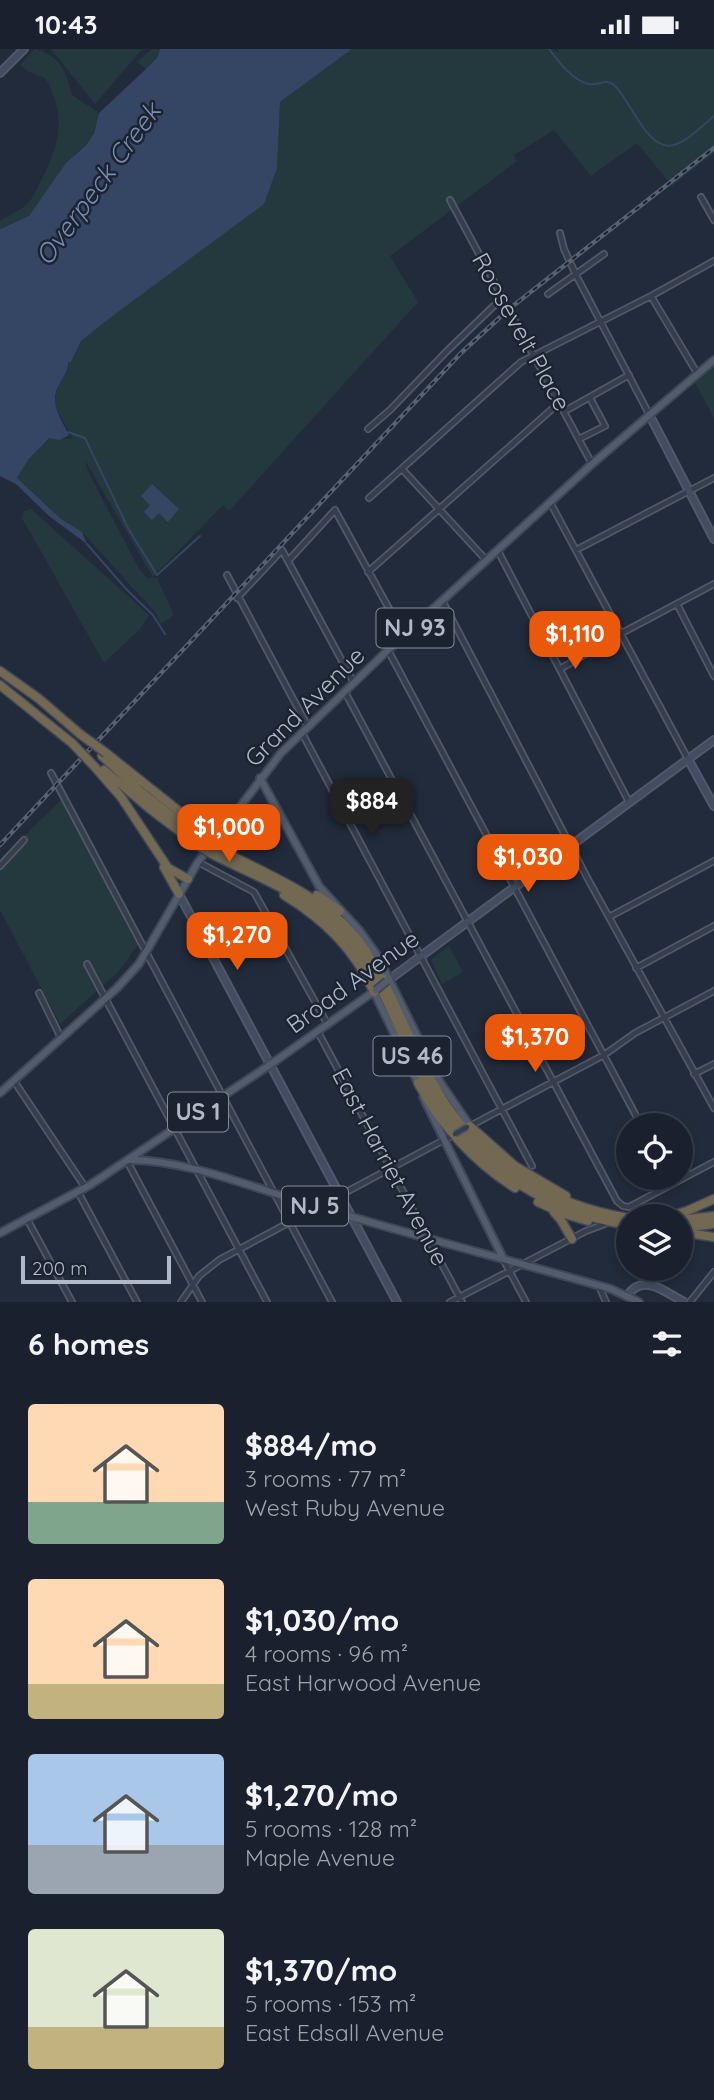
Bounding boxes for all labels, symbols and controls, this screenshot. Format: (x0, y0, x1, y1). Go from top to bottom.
text: 10:43 (35, 8, 97, 41)
water label: Overpeck Creek (28, 94, 169, 271)
street label: Roosevelt Place (466, 247, 578, 416)
road number: NJ 93 (376, 608, 453, 647)
pin: $1,110 (518, 611, 632, 671)
text: $1,110 (545, 619, 605, 648)
street label: Grand Avenue (238, 640, 370, 772)
pin: $884 (331, 779, 413, 838)
text: $884 (346, 786, 398, 815)
pin: $1,000 (172, 805, 286, 864)
text: $1,000 (193, 812, 265, 841)
pin: $1,030 (471, 835, 585, 894)
text: $1,030 (493, 842, 563, 871)
pin: $1,270 (180, 913, 294, 972)
text: $1,270 (203, 920, 271, 949)
street label: Broad Avenue (280, 923, 425, 1039)
pin: $1,370 (478, 1014, 592, 1074)
text: $1,370 (501, 1022, 569, 1051)
road number: US 46 (374, 1037, 450, 1075)
street label: East Harriet Avenue (326, 1062, 456, 1271)
road number: US 1 (168, 1093, 228, 1131)
map controls (616, 1113, 693, 1281)
button: locate (616, 1113, 693, 1190)
road number: NJ 5 (282, 1187, 348, 1225)
button: layers (616, 1204, 693, 1281)
scale bar (21, 1253, 172, 1285)
text: 200 m (32, 1256, 88, 1280)
text: 6 homes (28, 1325, 149, 1363)
icon: filters (648, 1325, 686, 1363)
text: $884/mo (245, 1426, 377, 1464)
icon: home (84, 1432, 168, 1516)
text: 3 rooms · 77 m² (245, 1464, 406, 1493)
text: West Ruby Avenue (245, 1493, 445, 1522)
text: $1,030/mo (245, 1601, 399, 1639)
icon: home (84, 1607, 168, 1691)
text: 4 rooms · 96 m² (245, 1639, 408, 1668)
text: East Harwood Avenue (245, 1668, 481, 1697)
text: $1,270/mo (245, 1776, 398, 1814)
icon: home (84, 1782, 168, 1866)
text: 5 rooms · 128 m² (245, 1814, 417, 1843)
text: Maple Avenue (245, 1843, 395, 1872)
text: $1,370/mo (245, 1951, 397, 1989)
icon: home (84, 1957, 168, 2041)
text: 5 rooms · 153 m² (245, 1989, 416, 2018)
text: East Edsall Avenue (245, 2018, 444, 2047)

